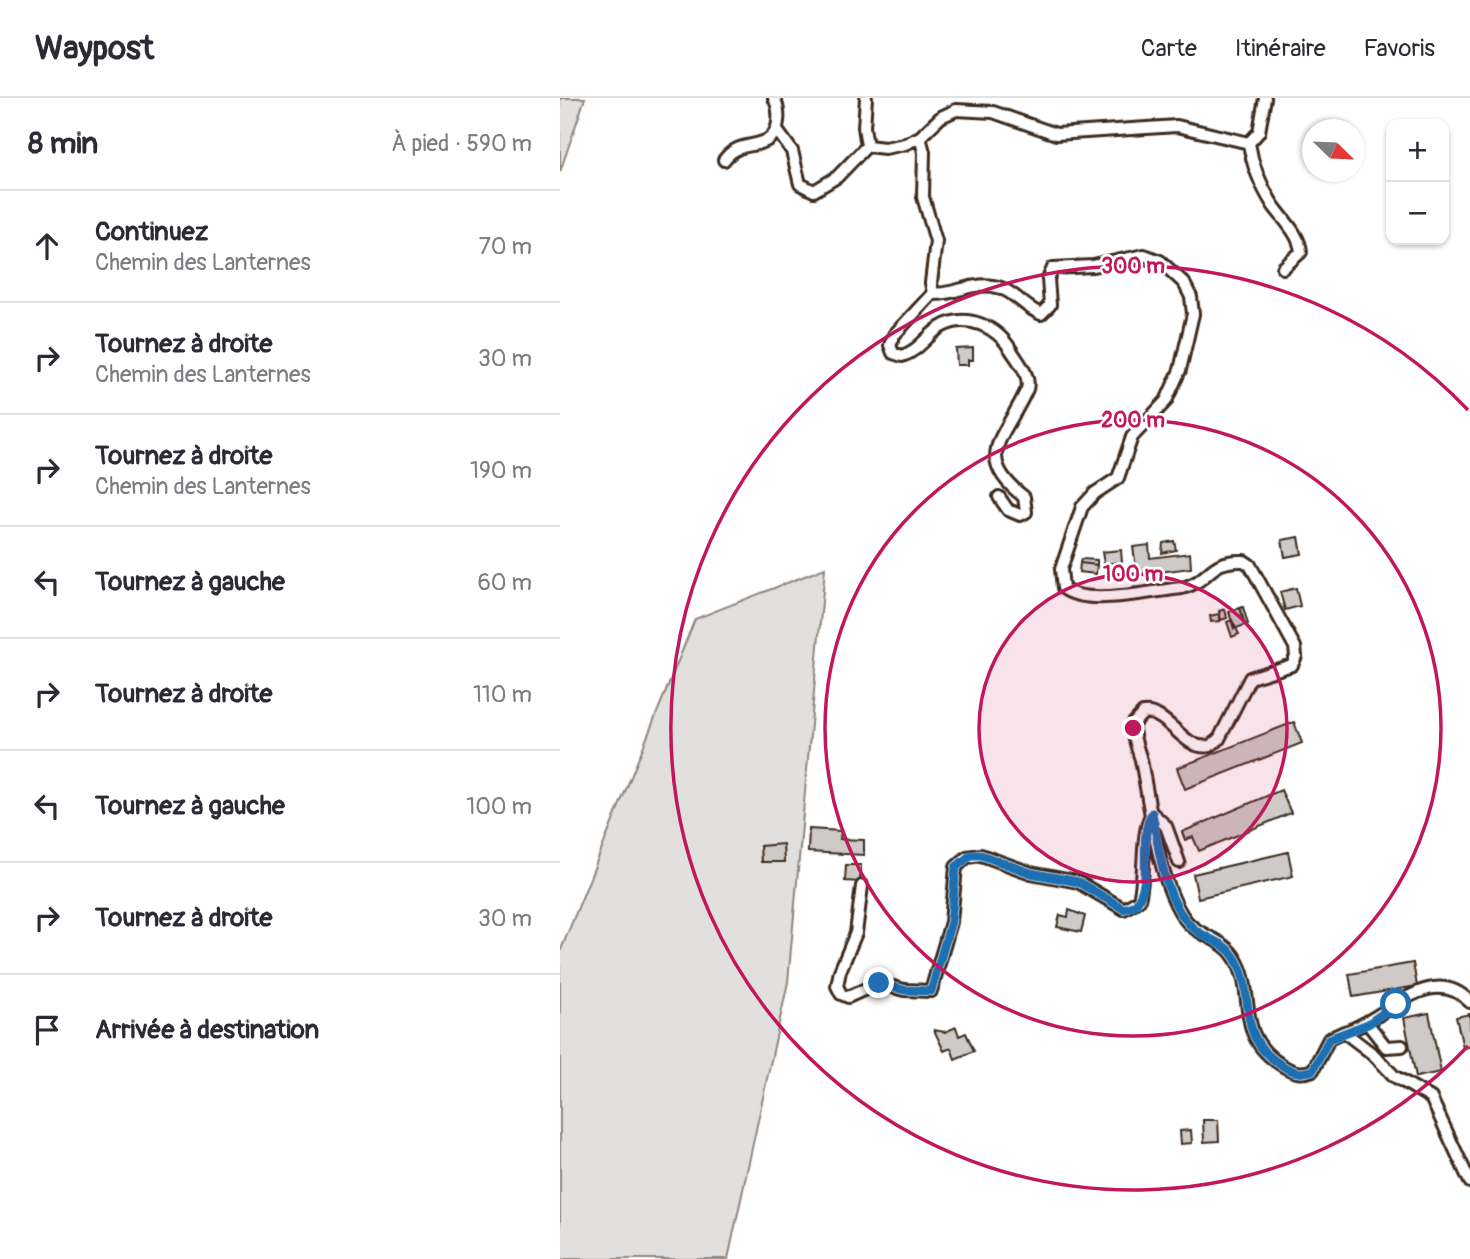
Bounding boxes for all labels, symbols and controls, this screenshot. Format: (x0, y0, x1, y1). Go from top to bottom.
text: Waypost (35, 28, 154, 69)
text: Carte (1141, 34, 1197, 63)
text: Itinéraire (1235, 34, 1326, 63)
text: Favoris (1364, 34, 1435, 63)
north arrow (1302, 119, 1365, 182)
map controls (1386, 119, 1449, 245)
button: + (1386, 119, 1449, 182)
text: 8 min (28, 125, 98, 162)
text: À pied · 590 m (391, 129, 532, 158)
button: − (1386, 182, 1449, 245)
text: Continuez (95, 216, 208, 248)
icon: ahead (28, 227, 66, 265)
text: 70 m (479, 232, 532, 261)
text: Chemin des Lanternes (95, 248, 311, 277)
text: 300 m (1101, 253, 1165, 280)
text: Tournez à droite (95, 328, 272, 360)
icon: right (28, 339, 66, 377)
text: 30 m (478, 344, 532, 373)
text: Chemin des Lanternes (95, 360, 311, 389)
text: 200 m (1101, 407, 1165, 434)
text: Tournez à droite (95, 440, 272, 472)
icon: right (28, 451, 66, 489)
text: 190 m (470, 456, 532, 485)
text: Chemin des Lanternes (95, 472, 311, 501)
text: 100 m (1103, 561, 1163, 588)
icon: left (28, 563, 66, 601)
text: Tournez à gauche (95, 566, 285, 598)
text: 60 m (477, 568, 532, 597)
icon: right (28, 675, 66, 713)
text: Tournez à droite (95, 678, 272, 710)
text: 110 m (473, 680, 532, 709)
centre of rings (1121, 716, 1145, 740)
icon: left (28, 787, 66, 825)
text: Tournez à gauche (95, 790, 285, 822)
text: 100 m (466, 792, 532, 821)
icon: right (28, 899, 66, 937)
text: Tournez à droite (95, 902, 272, 934)
text: 30 m (478, 904, 532, 933)
route end (863, 967, 894, 998)
route start (1380, 988, 1411, 1019)
icon: arrive (28, 1011, 66, 1049)
text: Arrivée à destination (95, 1014, 319, 1046)

